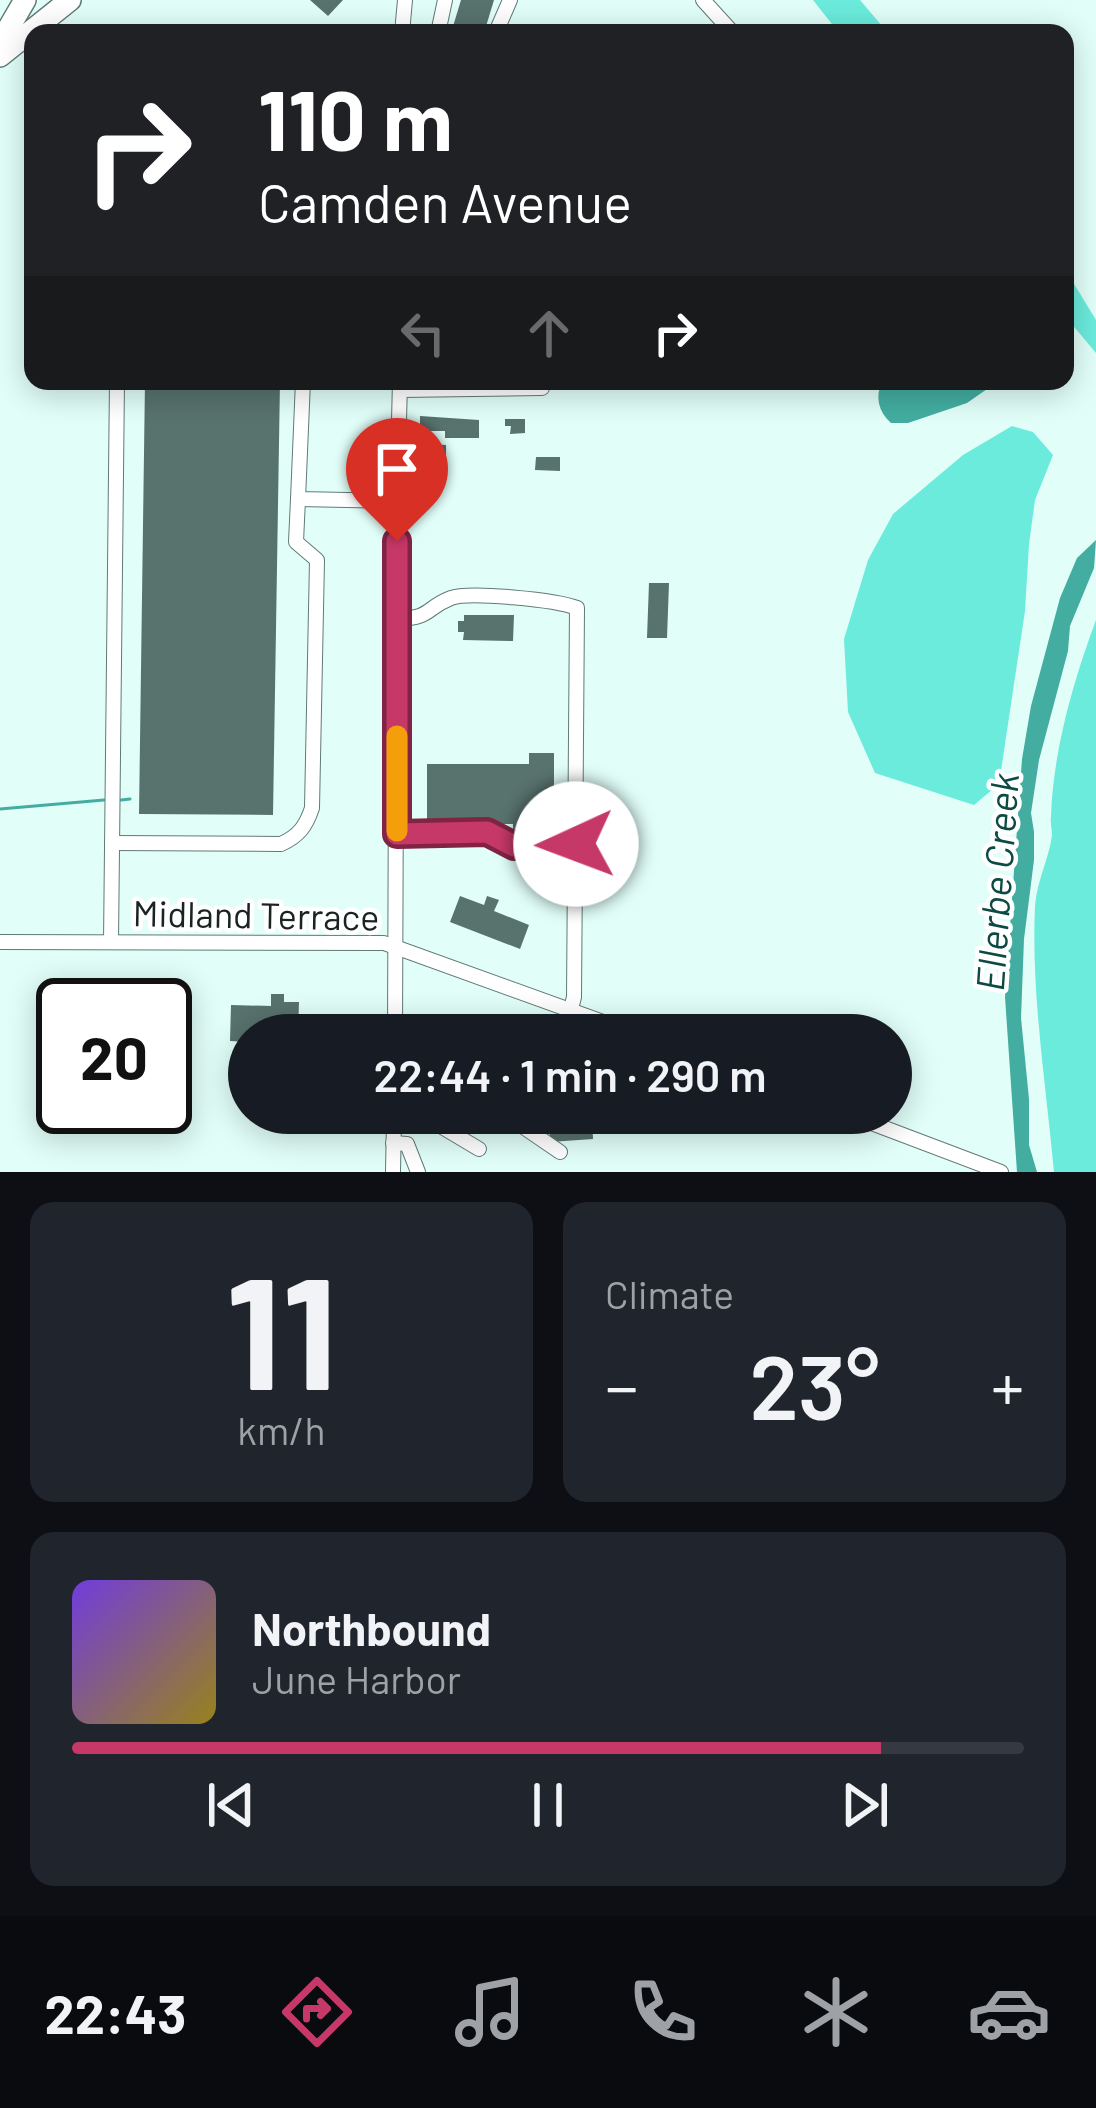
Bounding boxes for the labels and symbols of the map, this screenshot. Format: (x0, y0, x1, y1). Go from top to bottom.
pin (346, 418, 448, 541)
water label: Ellerbe Creek (965, 772, 1027, 992)
position arrow (513, 781, 639, 907)
street label: Midland Terrace (132, 890, 380, 938)
speed limit sign: 20 (36, 978, 192, 1134)

